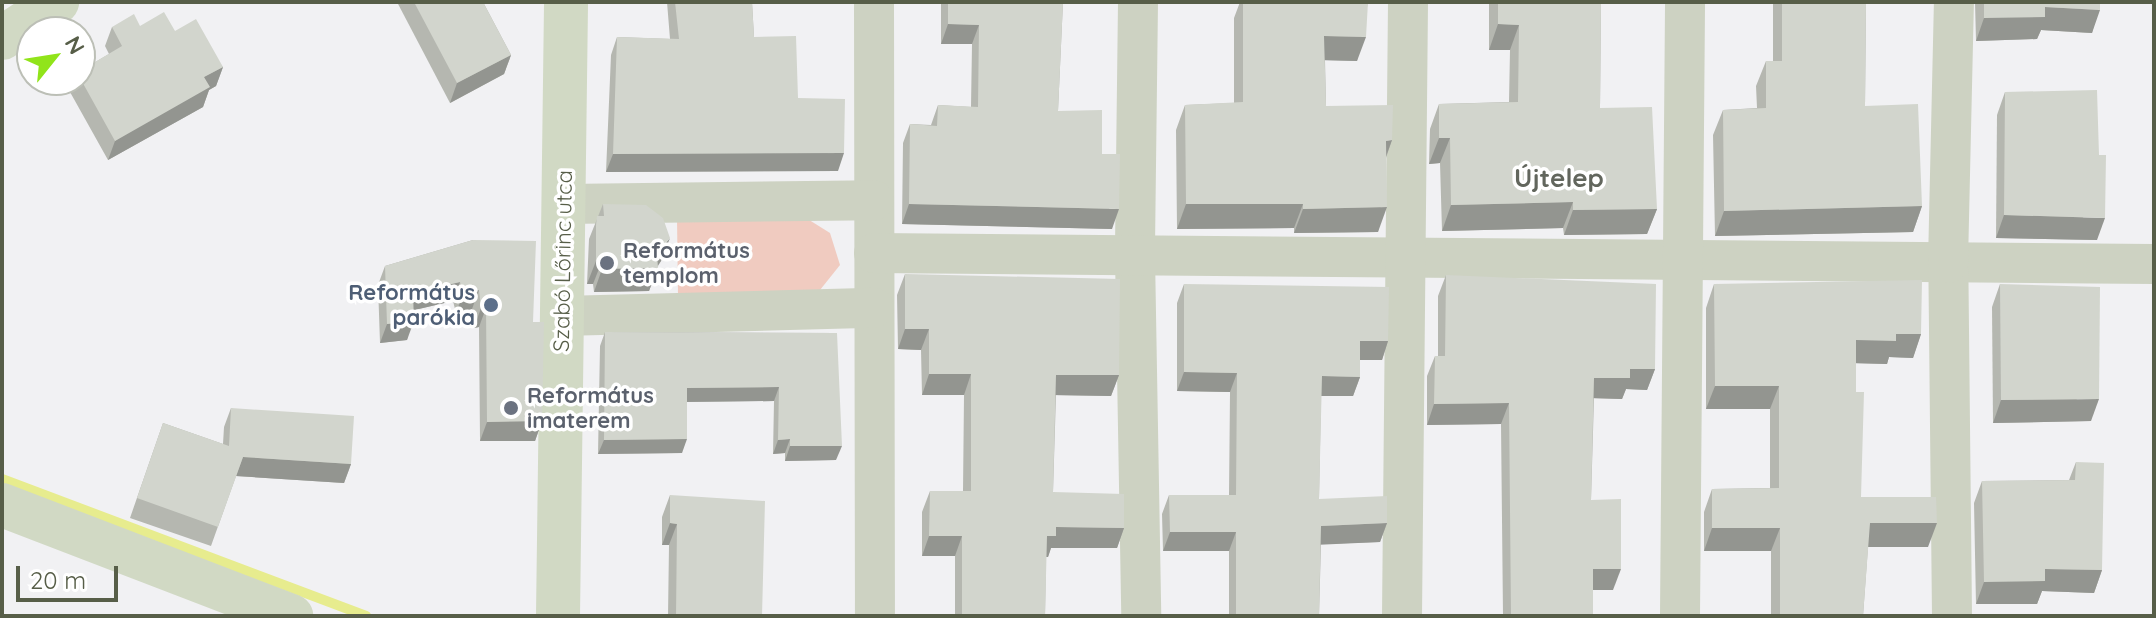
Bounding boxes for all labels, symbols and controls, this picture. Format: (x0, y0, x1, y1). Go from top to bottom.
north arrow (16, 16, 96, 96)
text: N (59, 31, 91, 59)
district label: Újtelep (1514, 162, 1604, 194)
street label: Szabó Lőrinc utca (548, 170, 578, 352)
place label: Református templom (623, 237, 750, 288)
marker: Református templom (598, 254, 616, 272)
place label: Református parókia (348, 279, 475, 330)
marker: Református parókia (482, 296, 500, 314)
place label: Református imaterem (527, 382, 654, 434)
marker: Református imaterem (502, 399, 520, 417)
scale bar (20, 550, 122, 600)
text: 20 m (30, 565, 86, 595)

